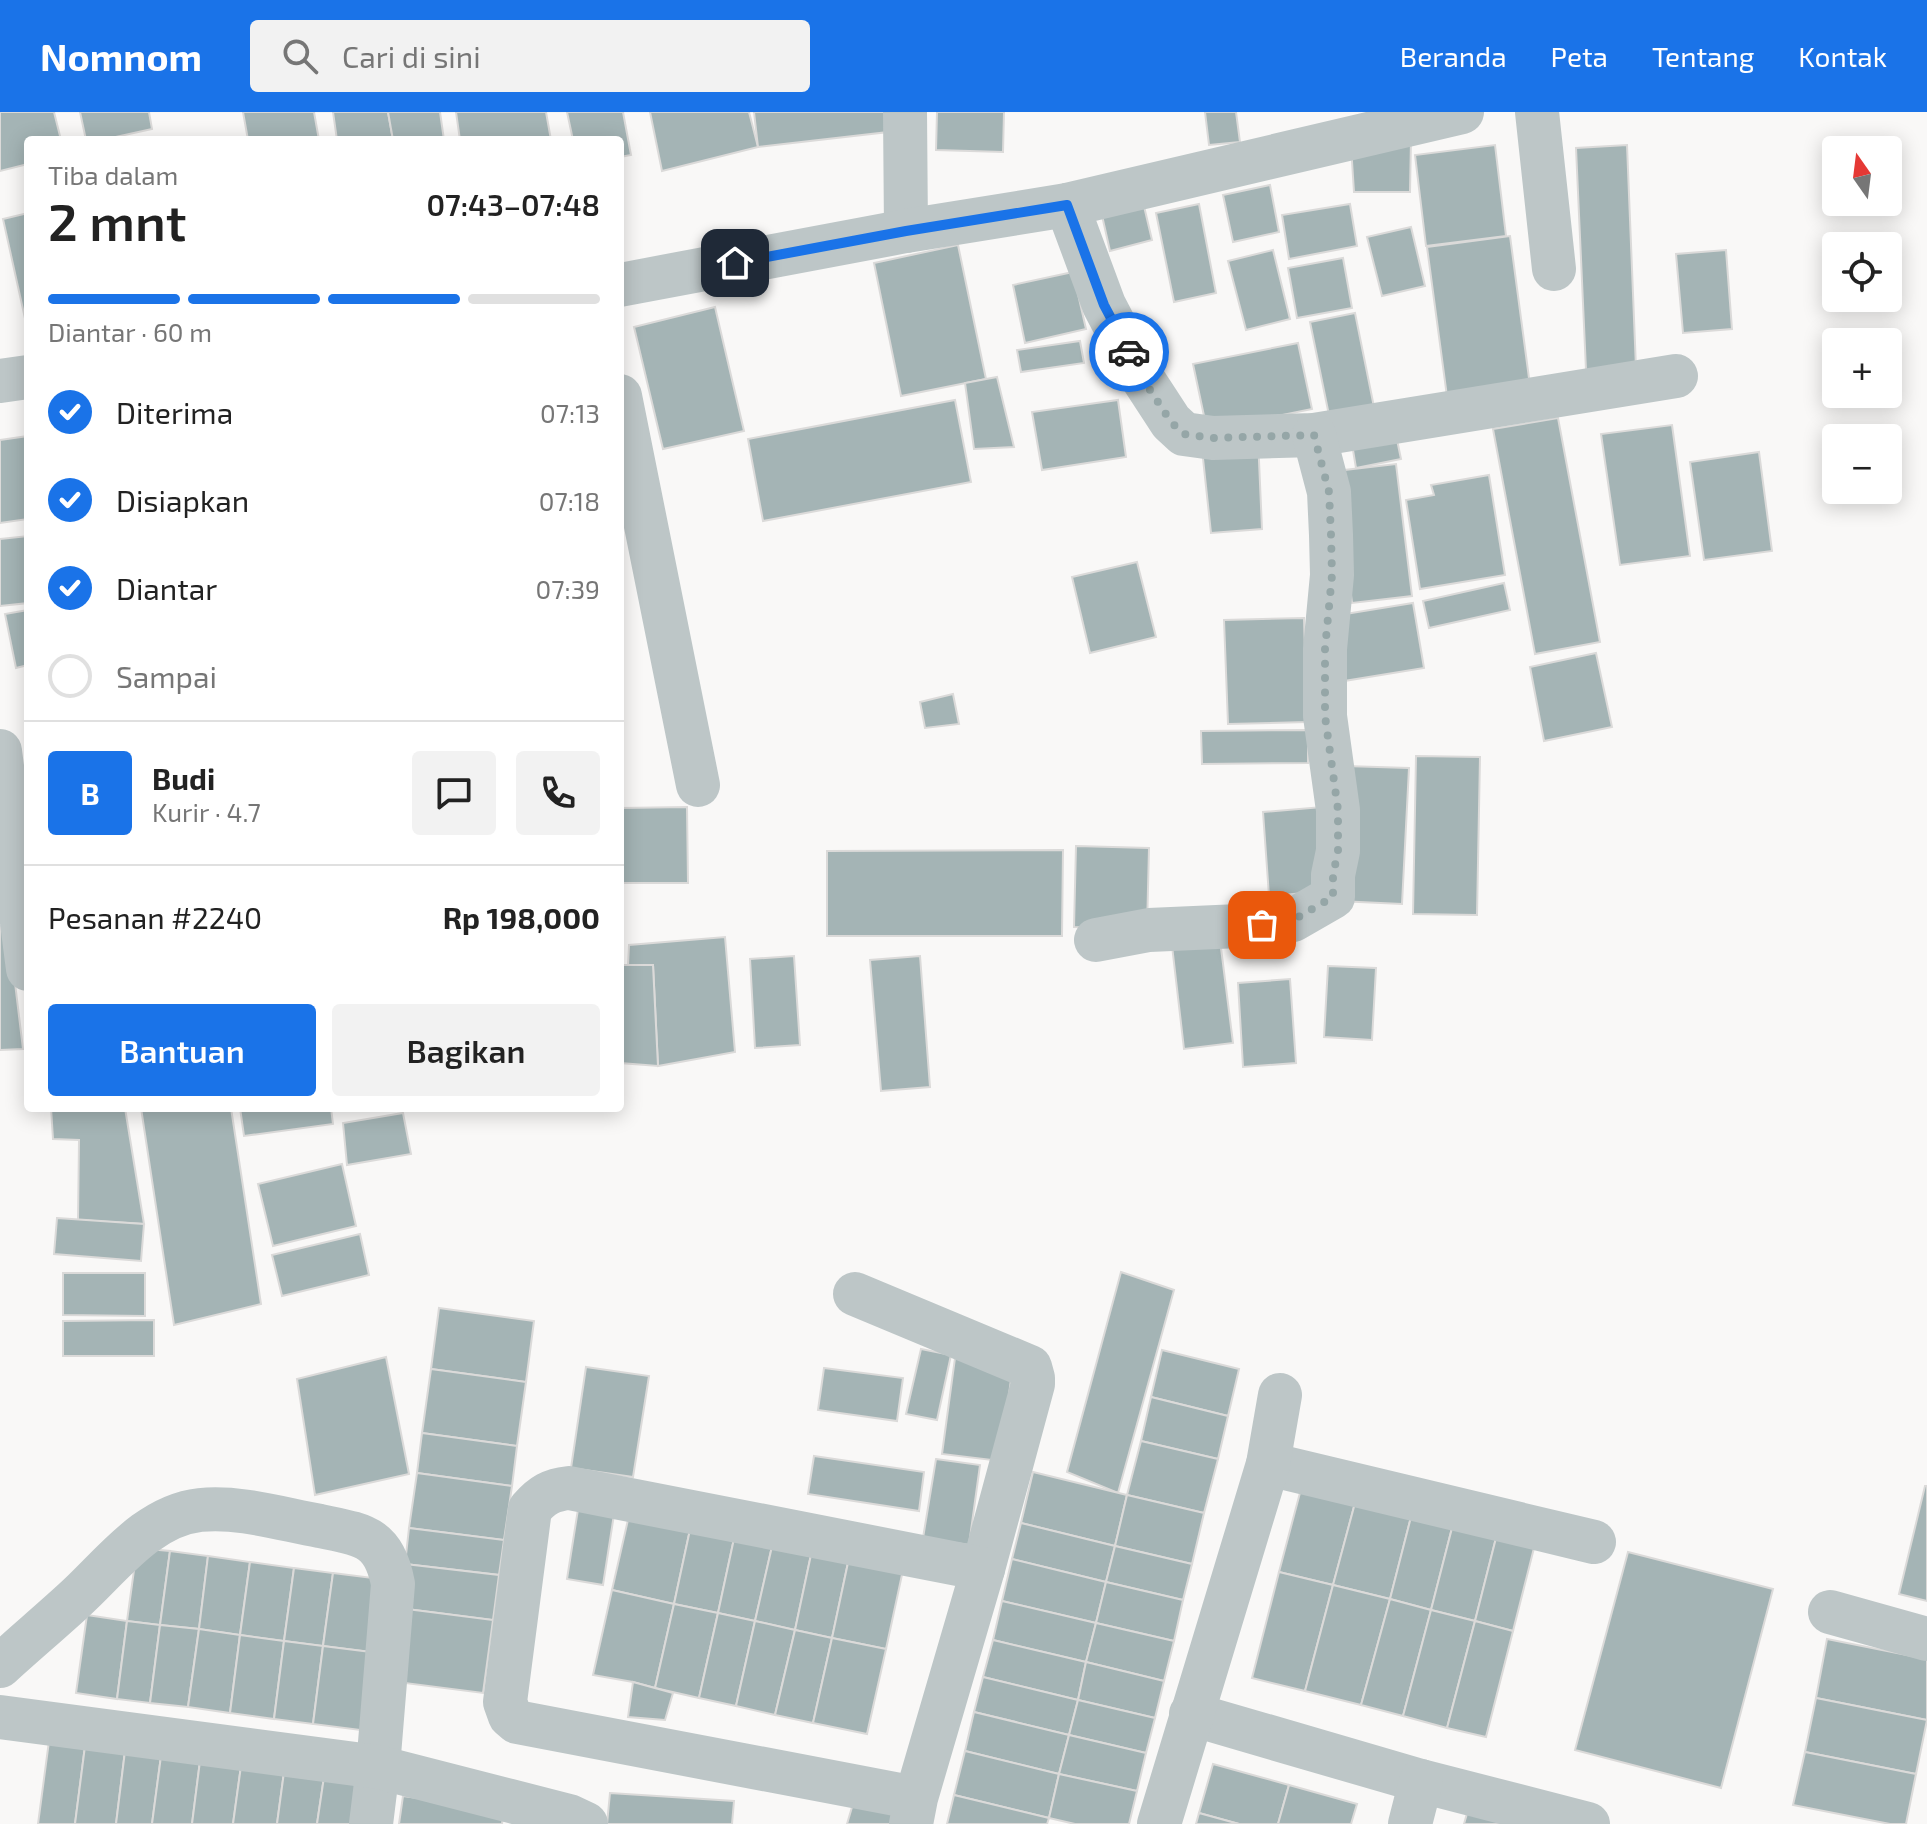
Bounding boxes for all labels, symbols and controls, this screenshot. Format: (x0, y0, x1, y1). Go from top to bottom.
search box (250, 20, 810, 92)
text: Nomnom (40, 33, 202, 79)
icon: search (278, 34, 322, 78)
text: Cari di sini (342, 38, 481, 74)
text: Beranda (1400, 39, 1507, 73)
text: Peta (1551, 39, 1608, 73)
text: Tentang (1652, 39, 1754, 73)
text: Kontak (1798, 39, 1887, 73)
north arrow (1822, 136, 1902, 216)
map controls (1822, 136, 1902, 504)
text: Tiba dalam (48, 159, 178, 190)
text: 07:43–07:48 (426, 186, 600, 222)
text: 2 mnt (48, 189, 186, 251)
pin (701, 229, 769, 297)
button: locate (1822, 232, 1902, 312)
icon: home (713, 241, 757, 285)
courier (1089, 312, 1169, 392)
text: Diantar · 60 m (48, 316, 212, 347)
button: + (1822, 328, 1902, 408)
icon: car (1107, 330, 1151, 374)
icon: check (48, 390, 92, 434)
text: Diterima (116, 394, 233, 430)
text: 07:13 (540, 397, 600, 428)
button: − (1822, 424, 1902, 504)
icon: check (48, 478, 92, 522)
text: Disiapkan (116, 482, 249, 518)
text: 07:18 (539, 485, 600, 516)
icon: check (48, 566, 92, 610)
text: Diantar (116, 570, 217, 606)
text: 07:39 (536, 573, 600, 604)
text: Sampai (116, 658, 217, 694)
button: chat (412, 751, 496, 835)
button: phone (516, 751, 600, 835)
text: Budi (152, 760, 215, 796)
text: B (80, 775, 100, 811)
text: Kurir · 4.7 (152, 796, 261, 827)
pin (1228, 891, 1296, 959)
text: Pesanan #2240 (48, 899, 262, 935)
text: Rp 198,000 (443, 899, 600, 935)
icon: bag (1240, 903, 1284, 947)
button: Bantuan (48, 1004, 316, 1096)
button: Bagikan (332, 1004, 600, 1096)

